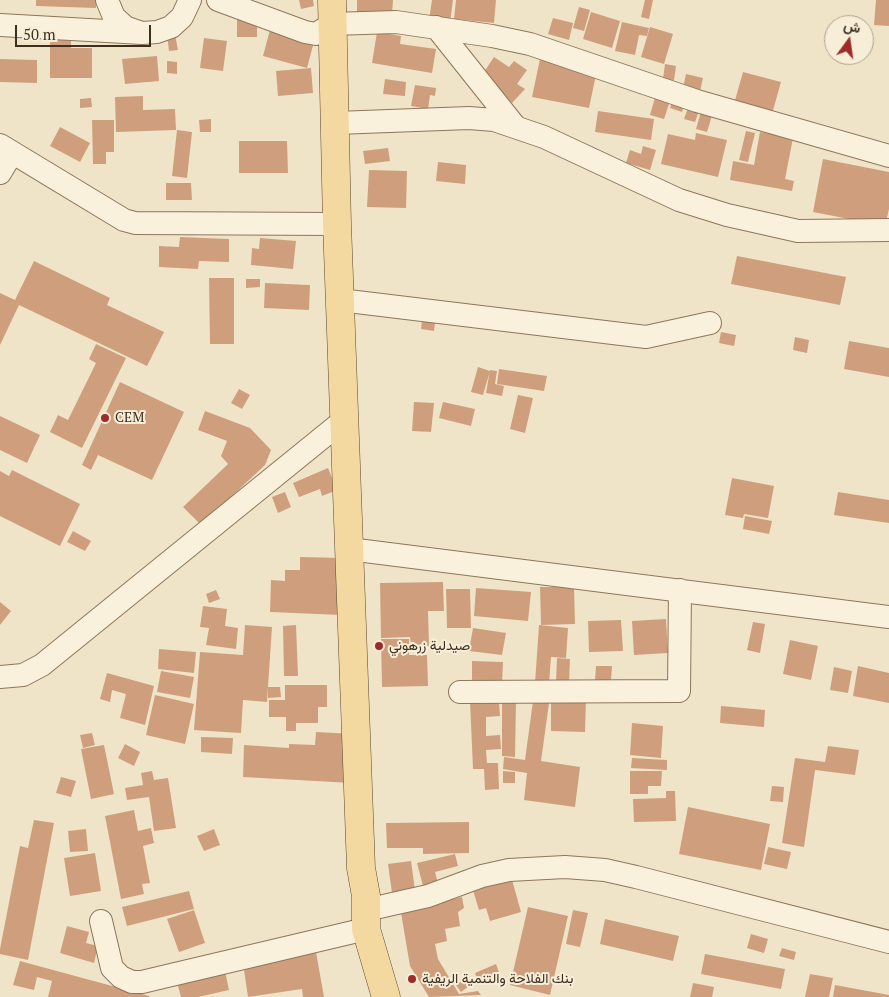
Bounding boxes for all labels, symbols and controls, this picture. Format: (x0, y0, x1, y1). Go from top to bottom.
scale bar (18, 15, 154, 47)
north arrow (824, 15, 874, 65)
text: ش (842, 15, 863, 37)
text: 50 m (23, 24, 56, 44)
place label: CEM (115, 410, 144, 426)
marker: CEM (99, 412, 111, 424)
place label: صيدلية زرهوني (389, 638, 470, 654)
marker: صيدلية زرهوني (373, 640, 385, 652)
place label: بنك الفلاحة والتنمية الريفية (422, 971, 573, 987)
marker: بنك الفلاحة والتنمية الريفية (406, 973, 418, 985)

